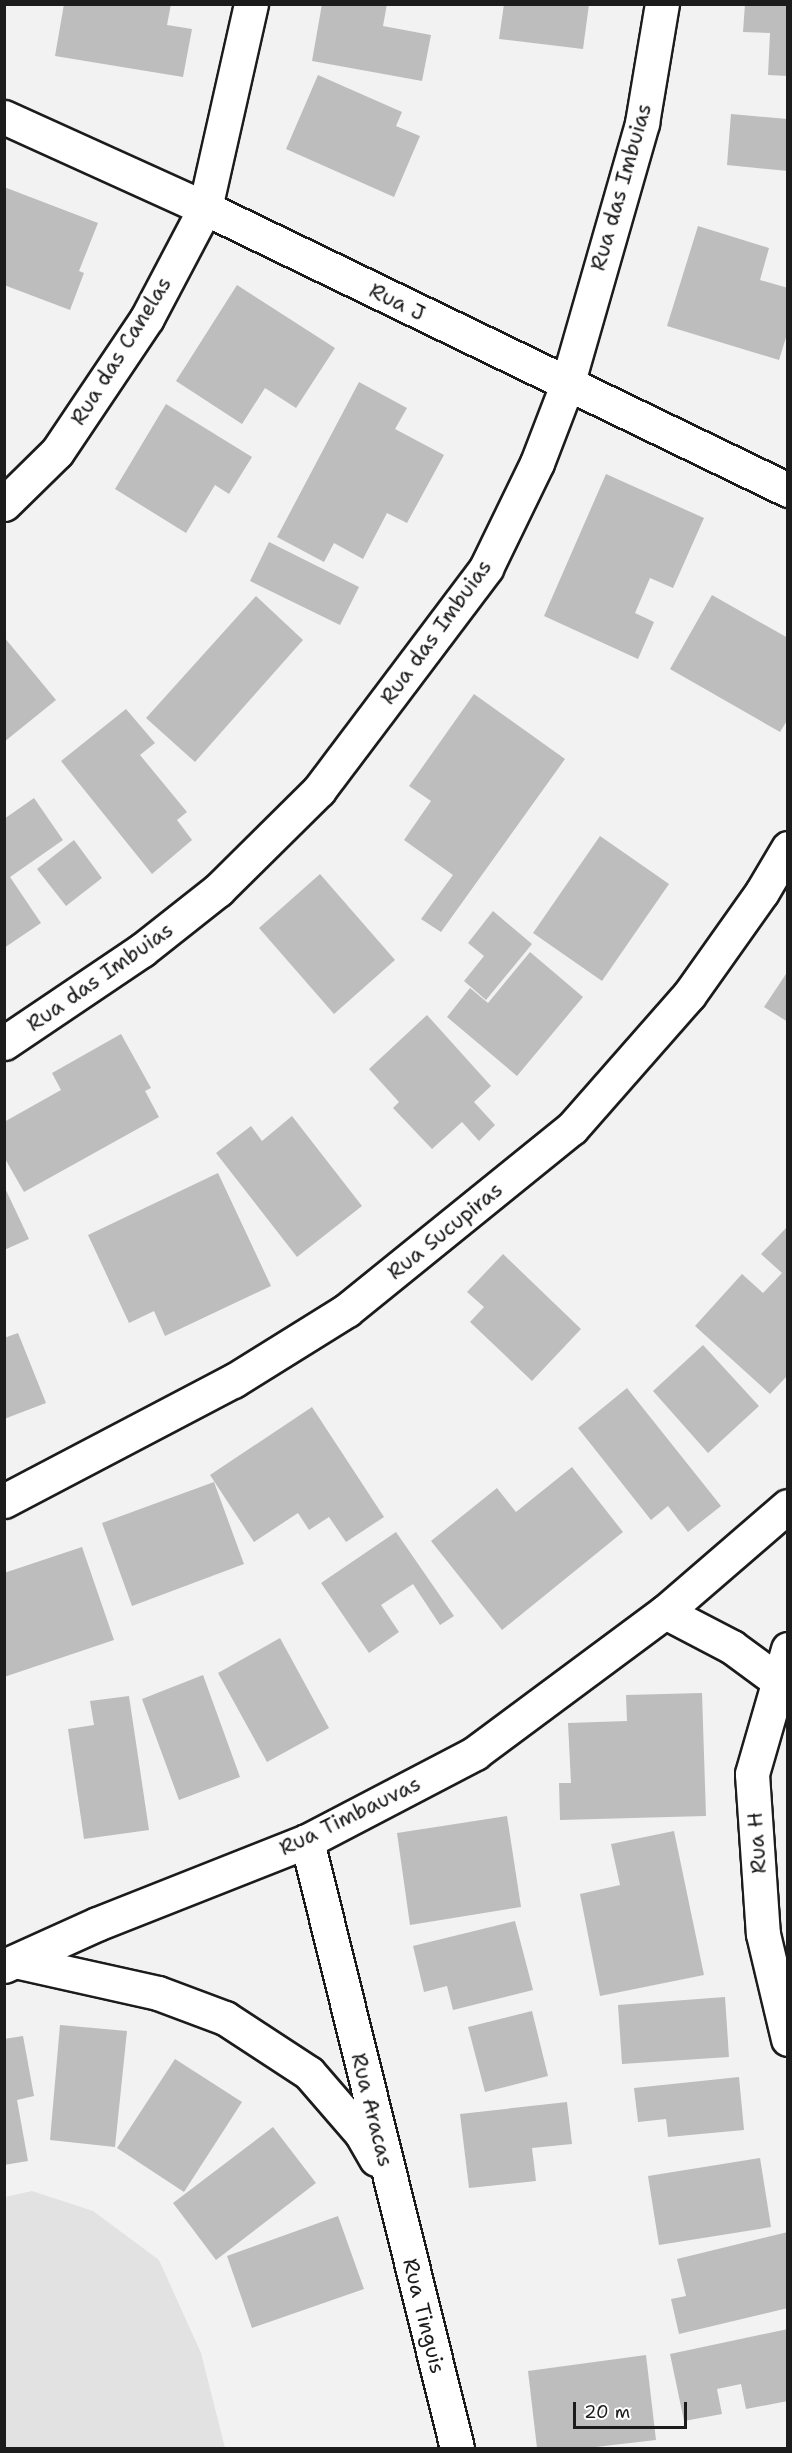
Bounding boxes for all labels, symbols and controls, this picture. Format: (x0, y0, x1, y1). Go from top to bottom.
street label: Rua das Imbuias (585, 101, 657, 273)
street label: Rua das Canelas (65, 272, 177, 430)
street label: Rua J (365, 278, 429, 326)
street label: Rua das Imbuias (375, 555, 497, 709)
street label: Rua das Imbuias (22, 917, 178, 1037)
street label: Rua Sucupiras (382, 1177, 508, 1285)
street label: Rua Timbauvas (275, 1771, 425, 1861)
street label: Rua H (742, 1811, 772, 1875)
street label: Rua Aracas (346, 2051, 398, 2169)
street label: Rua Tinguis (398, 2256, 450, 2376)
scale bar (576, 2390, 690, 2428)
text: 20 m (584, 2400, 630, 2424)

